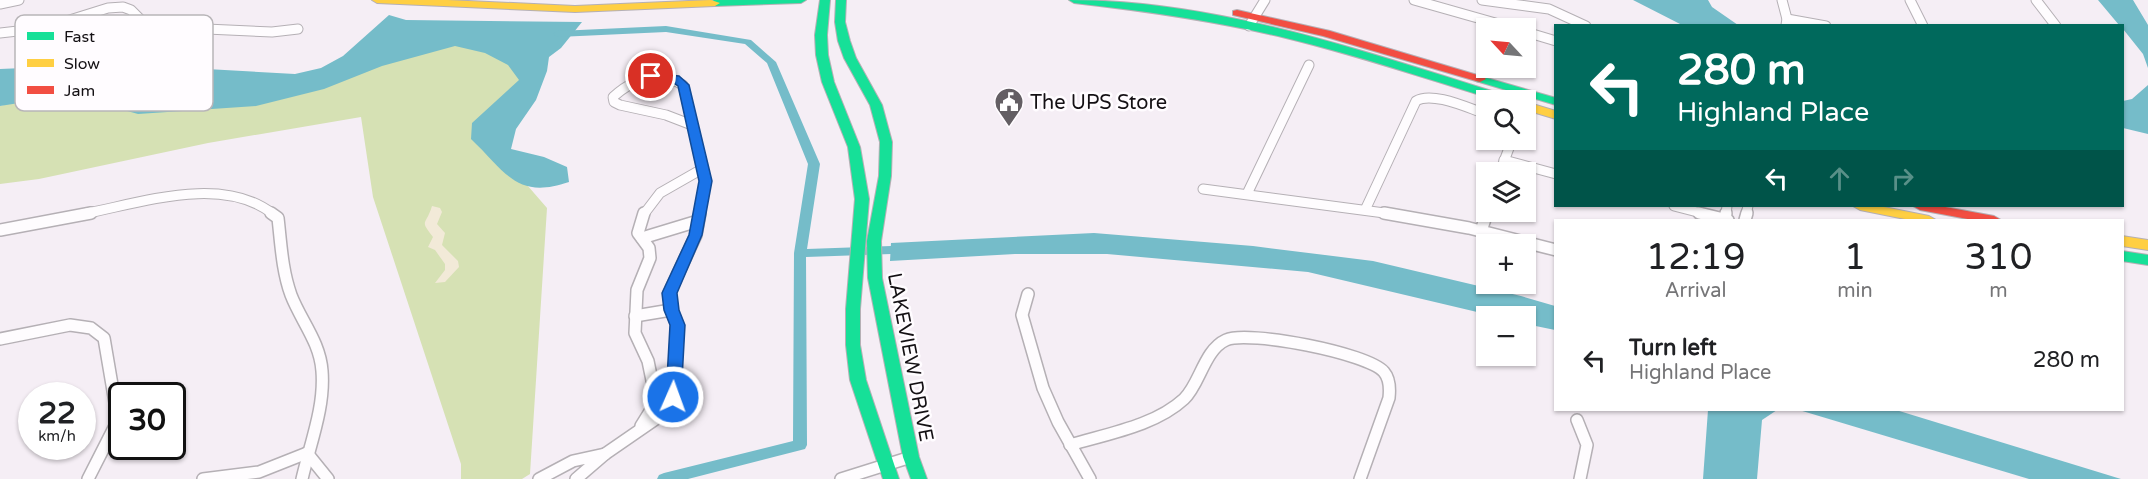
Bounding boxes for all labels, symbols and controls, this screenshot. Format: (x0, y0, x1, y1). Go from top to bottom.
legend (15, 15, 213, 111)
north arrow (1476, 18, 1536, 78)
map controls (1476, 18, 1536, 366)
text: Fast (64, 27, 95, 47)
text: 280 m (1677, 45, 1806, 96)
icon: left (1578, 48, 1656, 126)
pin (625, 50, 676, 101)
text: Slow (64, 54, 100, 74)
icon: arrive (634, 59, 667, 92)
text: Jam (64, 81, 95, 101)
public building icon: The UPS Store (993, 86, 1025, 128)
button: search (1476, 90, 1536, 150)
place label: The UPS Store (1030, 91, 1167, 115)
text: Highland Place (1677, 96, 1869, 129)
button: layers (1476, 162, 1536, 222)
icon: left (1760, 162, 1793, 195)
icon: ahead (1823, 162, 1856, 195)
icon: right (1886, 162, 1919, 195)
button: + (1476, 234, 1536, 294)
text: 12:19 (1646, 236, 1746, 279)
text: 1 (1844, 236, 1866, 279)
text: 310 (1964, 236, 2032, 279)
street label: LAKEVIEW DRIVE (882, 271, 938, 444)
text: Arrival (1665, 279, 1727, 303)
text: min (1837, 279, 1873, 303)
text: m (1989, 279, 2008, 303)
button: − (1476, 306, 1536, 366)
text: Turn left (1629, 335, 1717, 361)
icon: left (1578, 344, 1611, 377)
text: 280 m (2033, 347, 2100, 373)
text: Highland Place (1629, 361, 1771, 385)
position arrow (641, 365, 705, 429)
speed limit sign: 30 (108, 382, 186, 460)
text: 22 (38, 395, 76, 432)
text: km/h (38, 427, 76, 445)

